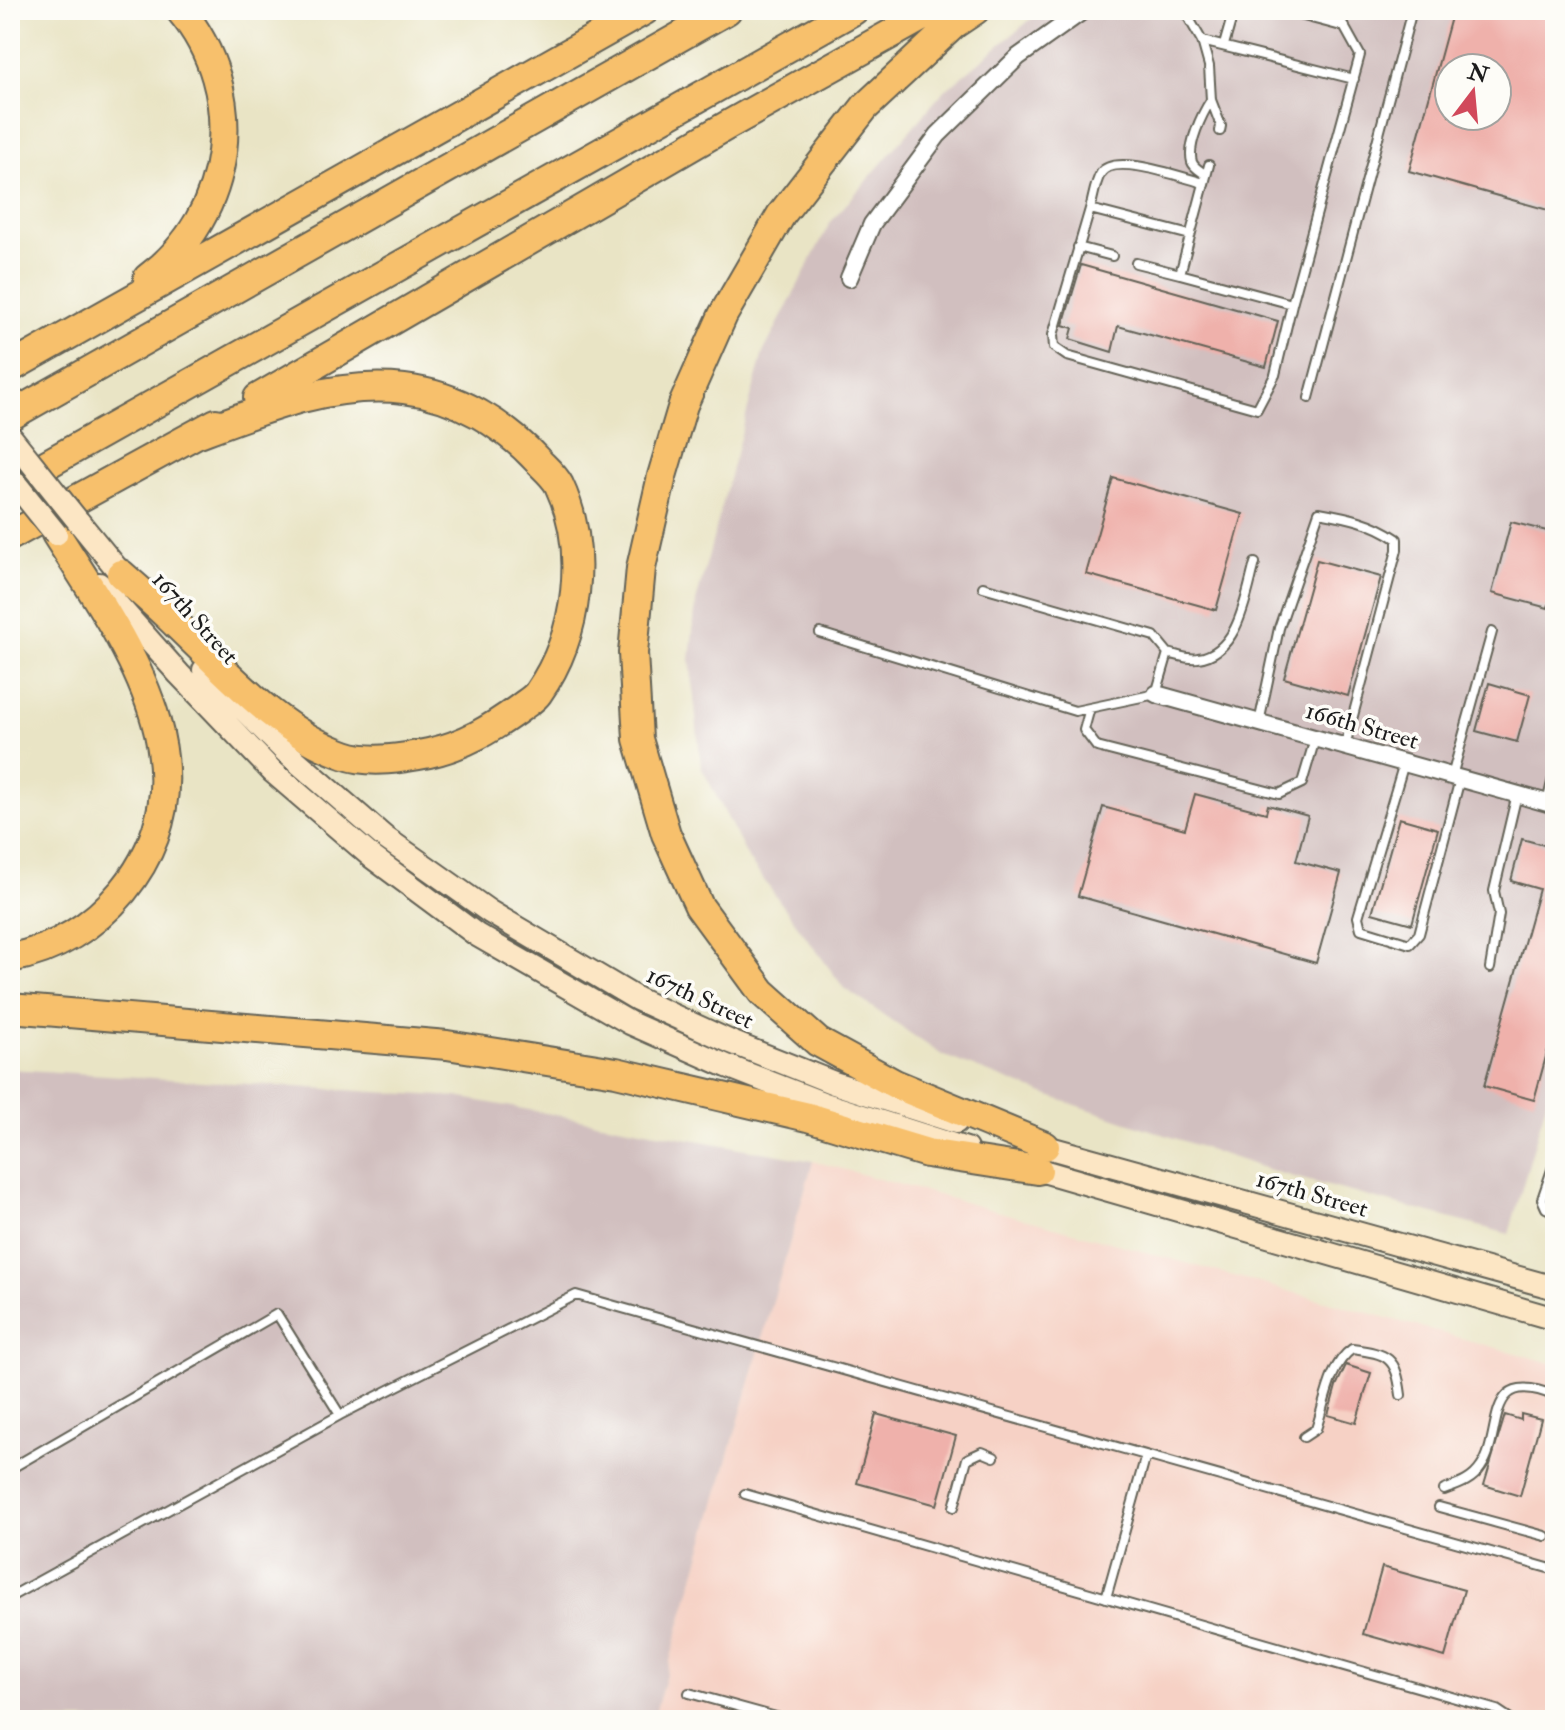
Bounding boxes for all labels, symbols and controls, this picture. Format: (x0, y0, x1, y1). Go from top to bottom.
north arrow (1433, 52, 1513, 132)
text: N (1464, 57, 1492, 90)
street label: 167th Street (145, 565, 245, 671)
street label: 166th Street (1302, 695, 1422, 757)
street label: 167th Street (641, 960, 759, 1036)
street label: 167th Street (1253, 1163, 1372, 1225)

